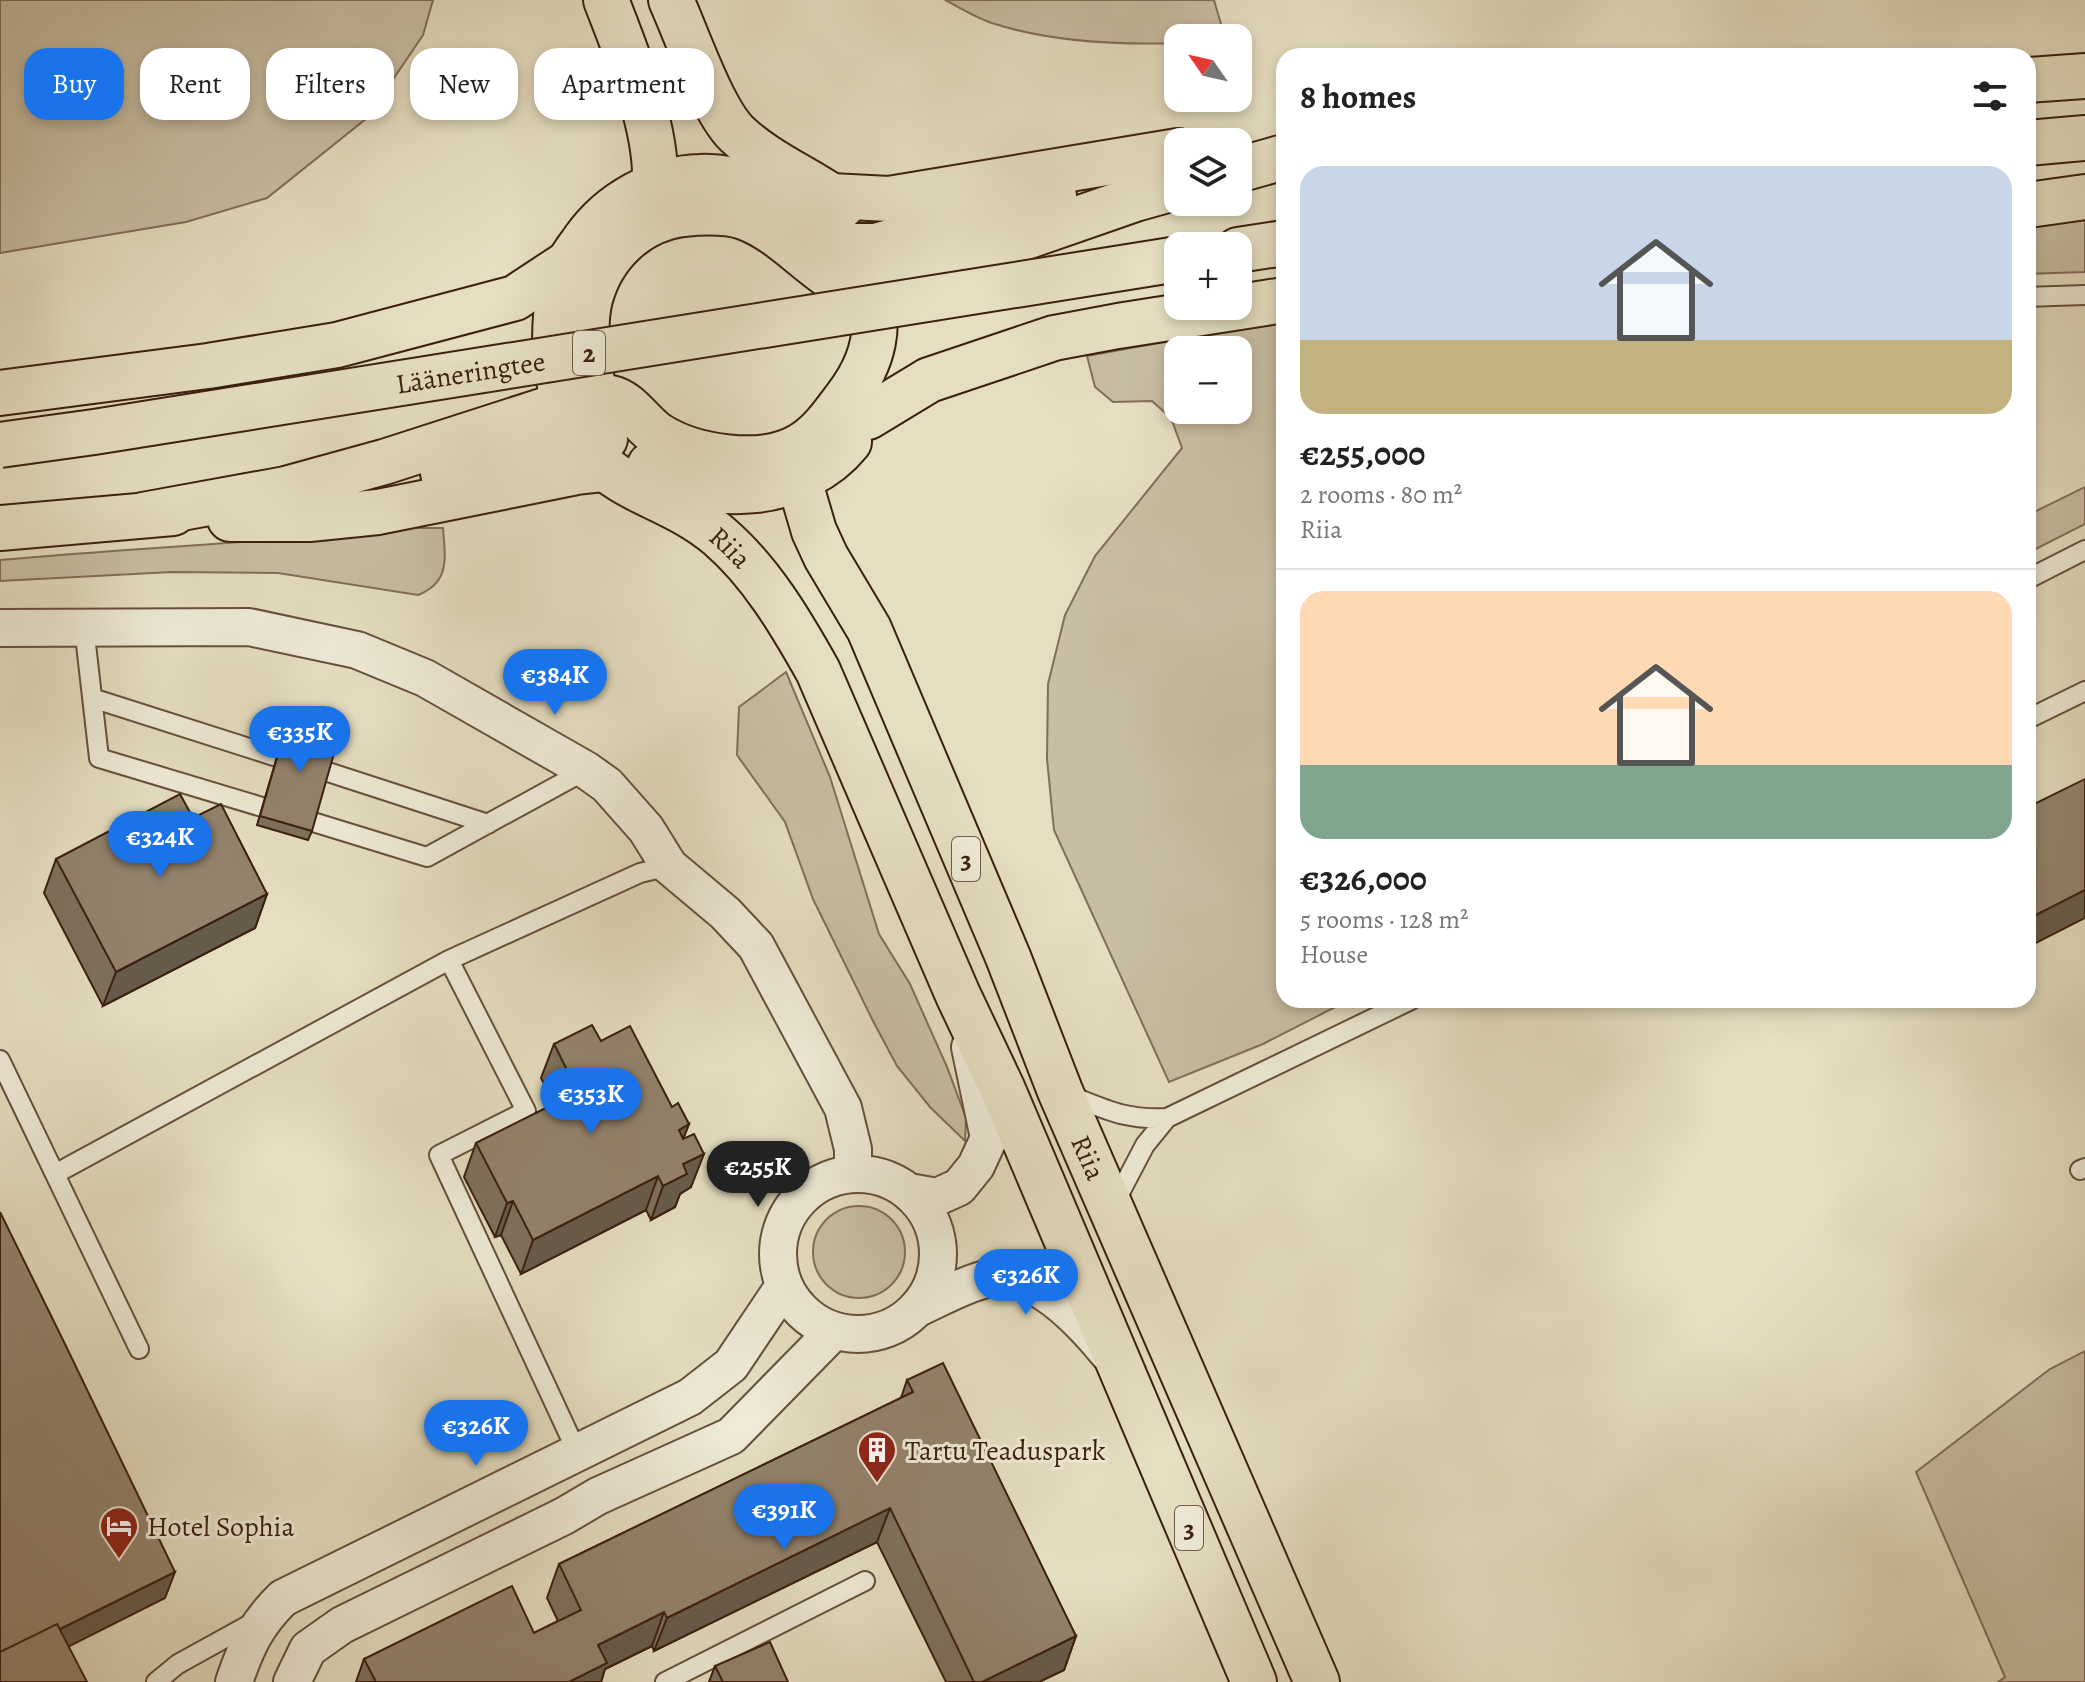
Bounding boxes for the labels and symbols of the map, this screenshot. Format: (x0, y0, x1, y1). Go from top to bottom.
north arrow (1164, 24, 1252, 112)
road number: 2 (573, 331, 605, 375)
street label: Lääneringtee (393, 342, 548, 404)
street label: Riia (701, 518, 760, 577)
pin: €384K (499, 649, 611, 717)
pin: €335K (244, 706, 356, 774)
pin: €324K (104, 811, 216, 879)
road number: 3 (952, 837, 980, 881)
pin: €353K (535, 1068, 647, 1136)
street label: Riia (1061, 1129, 1114, 1186)
pin: €255K (702, 1141, 814, 1209)
pin: €326K (970, 1249, 1082, 1317)
pin: €326K (420, 1400, 532, 1468)
building icon: Tartu Teaduspark (856, 1429, 898, 1484)
place label: Tartu Teaduspark (905, 1432, 1106, 1470)
pin: €391K (728, 1484, 840, 1552)
hotel icon: Hotel Sophia (98, 1505, 140, 1560)
road number: 3 (1175, 1506, 1203, 1550)
place label: Hotel Sophia (147, 1508, 295, 1546)

